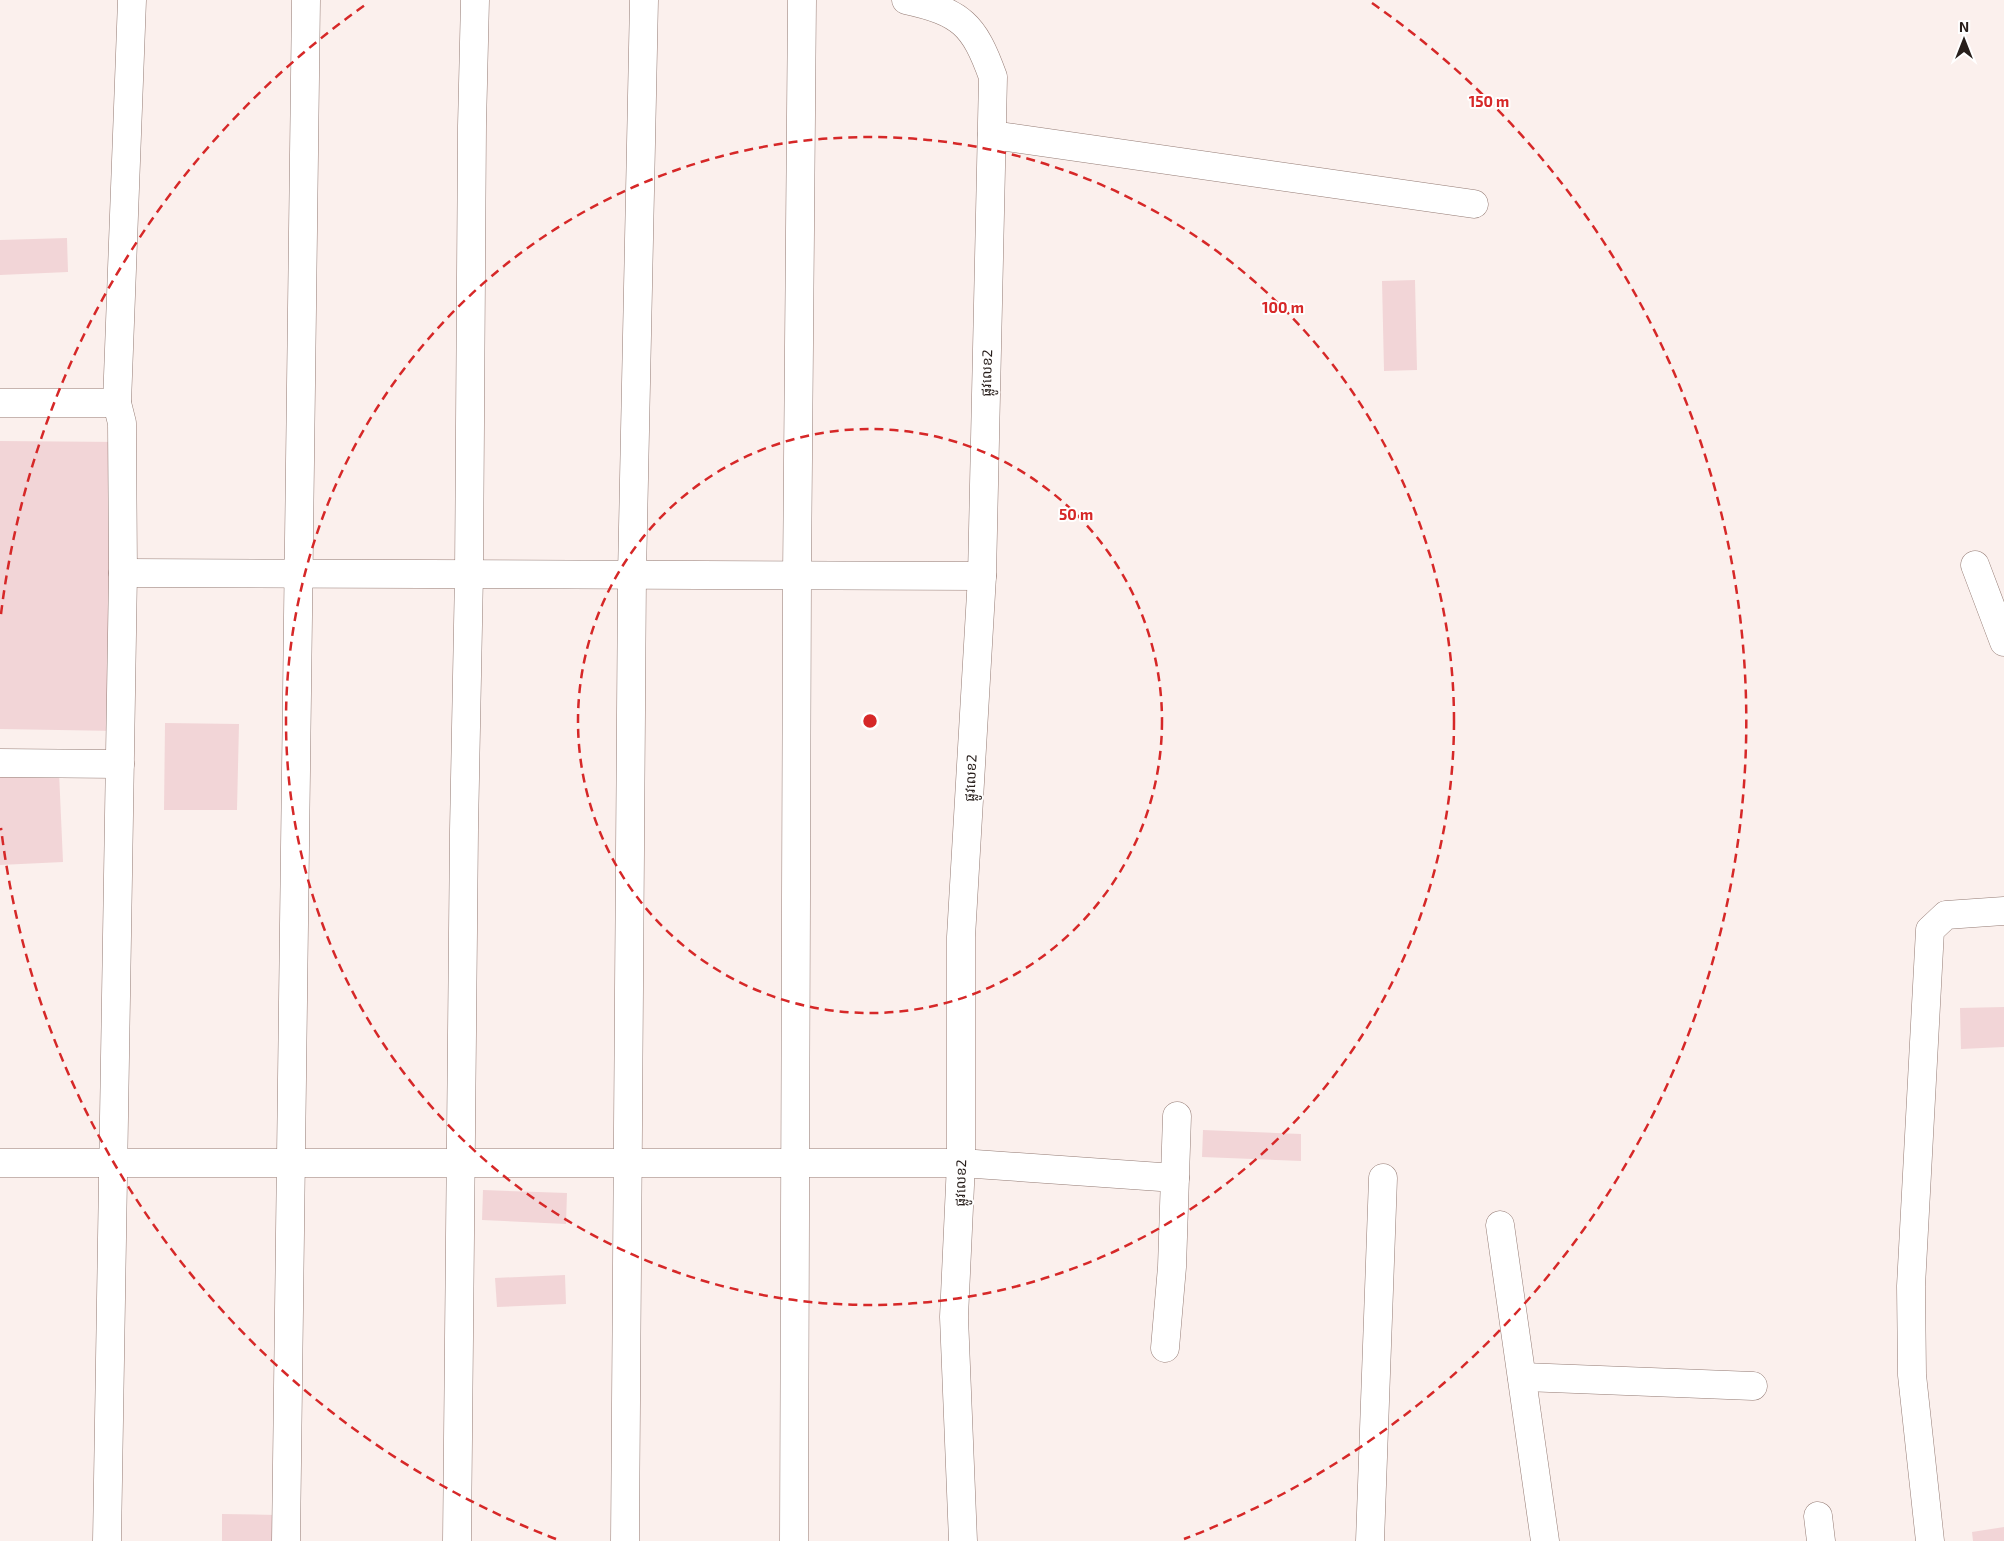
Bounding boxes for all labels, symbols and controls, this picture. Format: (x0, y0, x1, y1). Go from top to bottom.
north arrow (1939, 15, 1989, 65)
text: N (1959, 18, 1969, 35)
text: 150 m (1469, 92, 1509, 110)
text: 100 m (1262, 298, 1304, 316)
street label: ផ្លូវលេខ2 (977, 349, 999, 397)
text: 50 m (1059, 505, 1093, 523)
centre of rings (861, 712, 879, 730)
street label: ផ្លូវលេខ2 (960, 754, 984, 802)
street label: ផ្លូវលេខ2 (951, 1159, 973, 1207)

